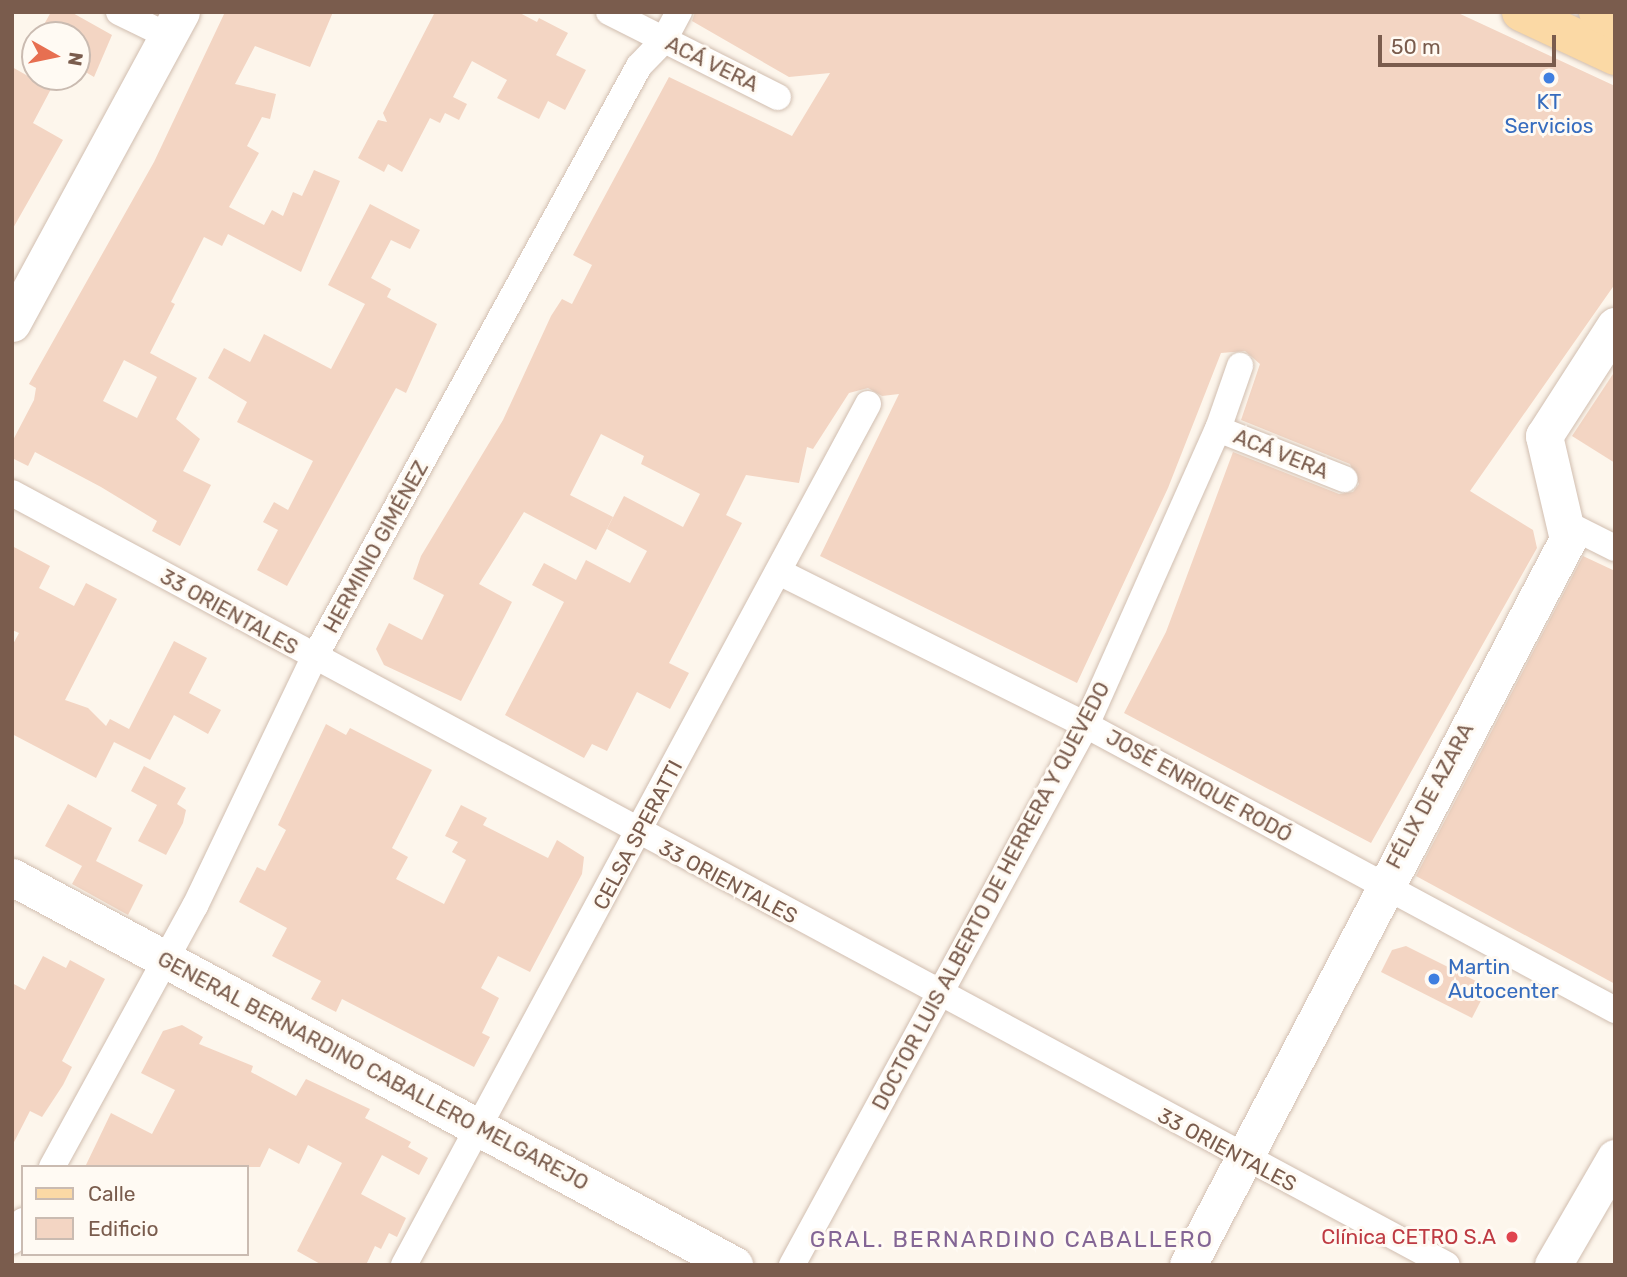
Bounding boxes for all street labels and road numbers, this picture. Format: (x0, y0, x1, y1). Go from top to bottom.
street label: ACÁ VERA (661, 31, 763, 97)
street label: ACÁ VERA (1229, 423, 1333, 485)
street label: HERMINIO GIMÉNEZ (318, 457, 434, 637)
street label: 33 ORIENTALES (156, 564, 302, 660)
street label: DOCTOR LUIS ALBERTO DE HERRERA Y QUEVEDO (866, 676, 1116, 1116)
street label: FÉLIX DE AZARA (1381, 719, 1479, 873)
street label: JOSÉ ENRIQUE RODÓ (1102, 724, 1296, 848)
street label: CELSA SPERATTI (588, 756, 688, 914)
street label: 33 ORIENTALES (654, 835, 802, 929)
street label: GENERAL BERNARDINO CABALLERO MELGAREJO (153, 946, 593, 1196)
street label: 33 ORIENTALES (1153, 1103, 1301, 1197)

